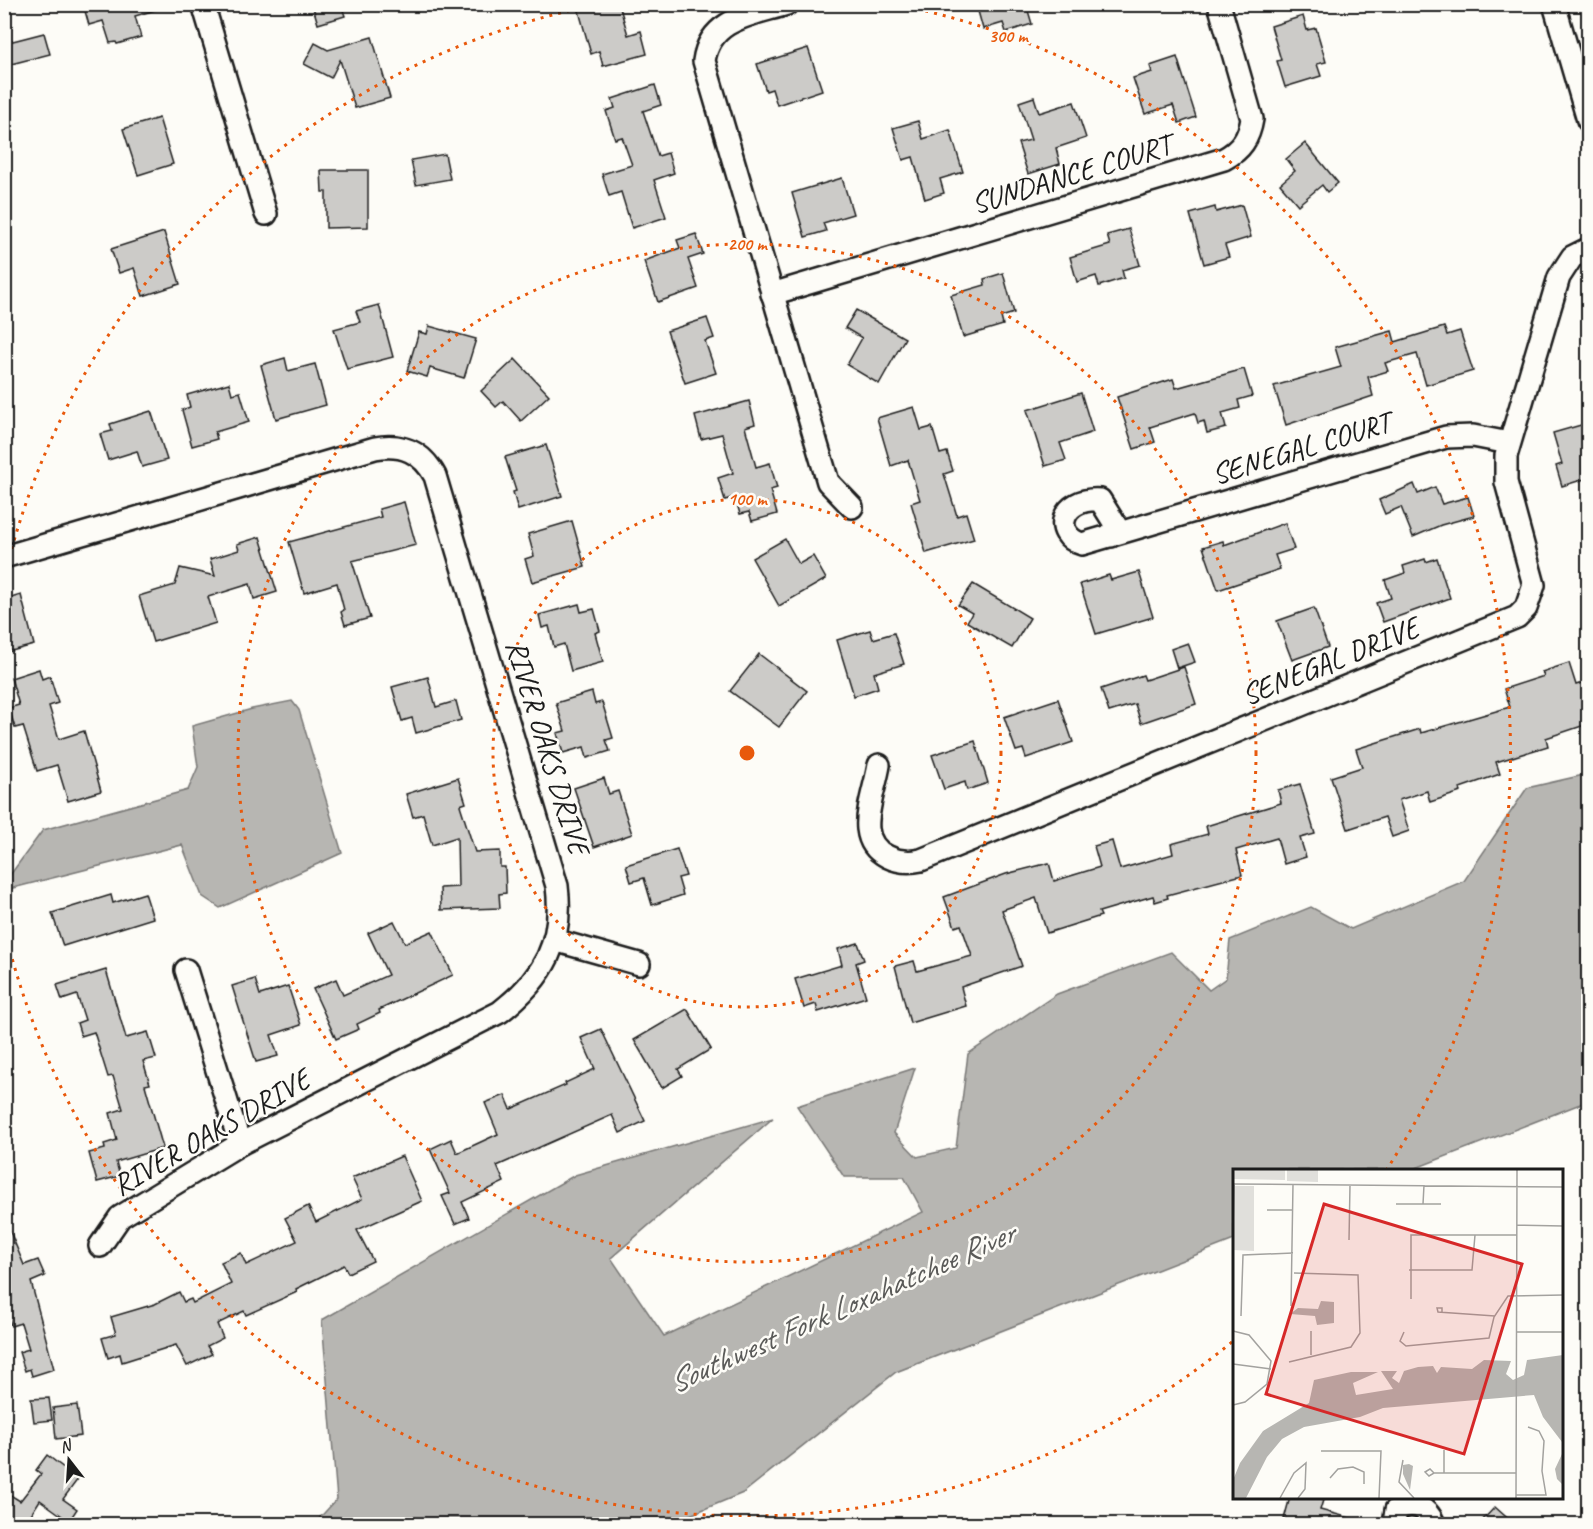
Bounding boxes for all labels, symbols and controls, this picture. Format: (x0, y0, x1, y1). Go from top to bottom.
text: 300 m (989, 25, 1029, 47)
street label: SUNDANCE COURT (967, 123, 1182, 222)
text: 200 m (728, 233, 768, 255)
street label: SENEGAL COURT (1207, 401, 1401, 493)
text: 100 m (728, 488, 768, 510)
street label: SENEGAL DRIVE (1236, 607, 1427, 714)
street label: RIVER OAKS DRIVE (497, 635, 600, 862)
centre of rings (737, 743, 757, 763)
street label: RIVER OAKS DRIVE (105, 1058, 320, 1204)
inset map (1233, 1169, 1563, 1499)
water label: Southwest Fork Loxahatchee River (662, 1211, 1025, 1402)
north arrow (39, 1430, 99, 1490)
text: N (57, 1435, 76, 1458)

